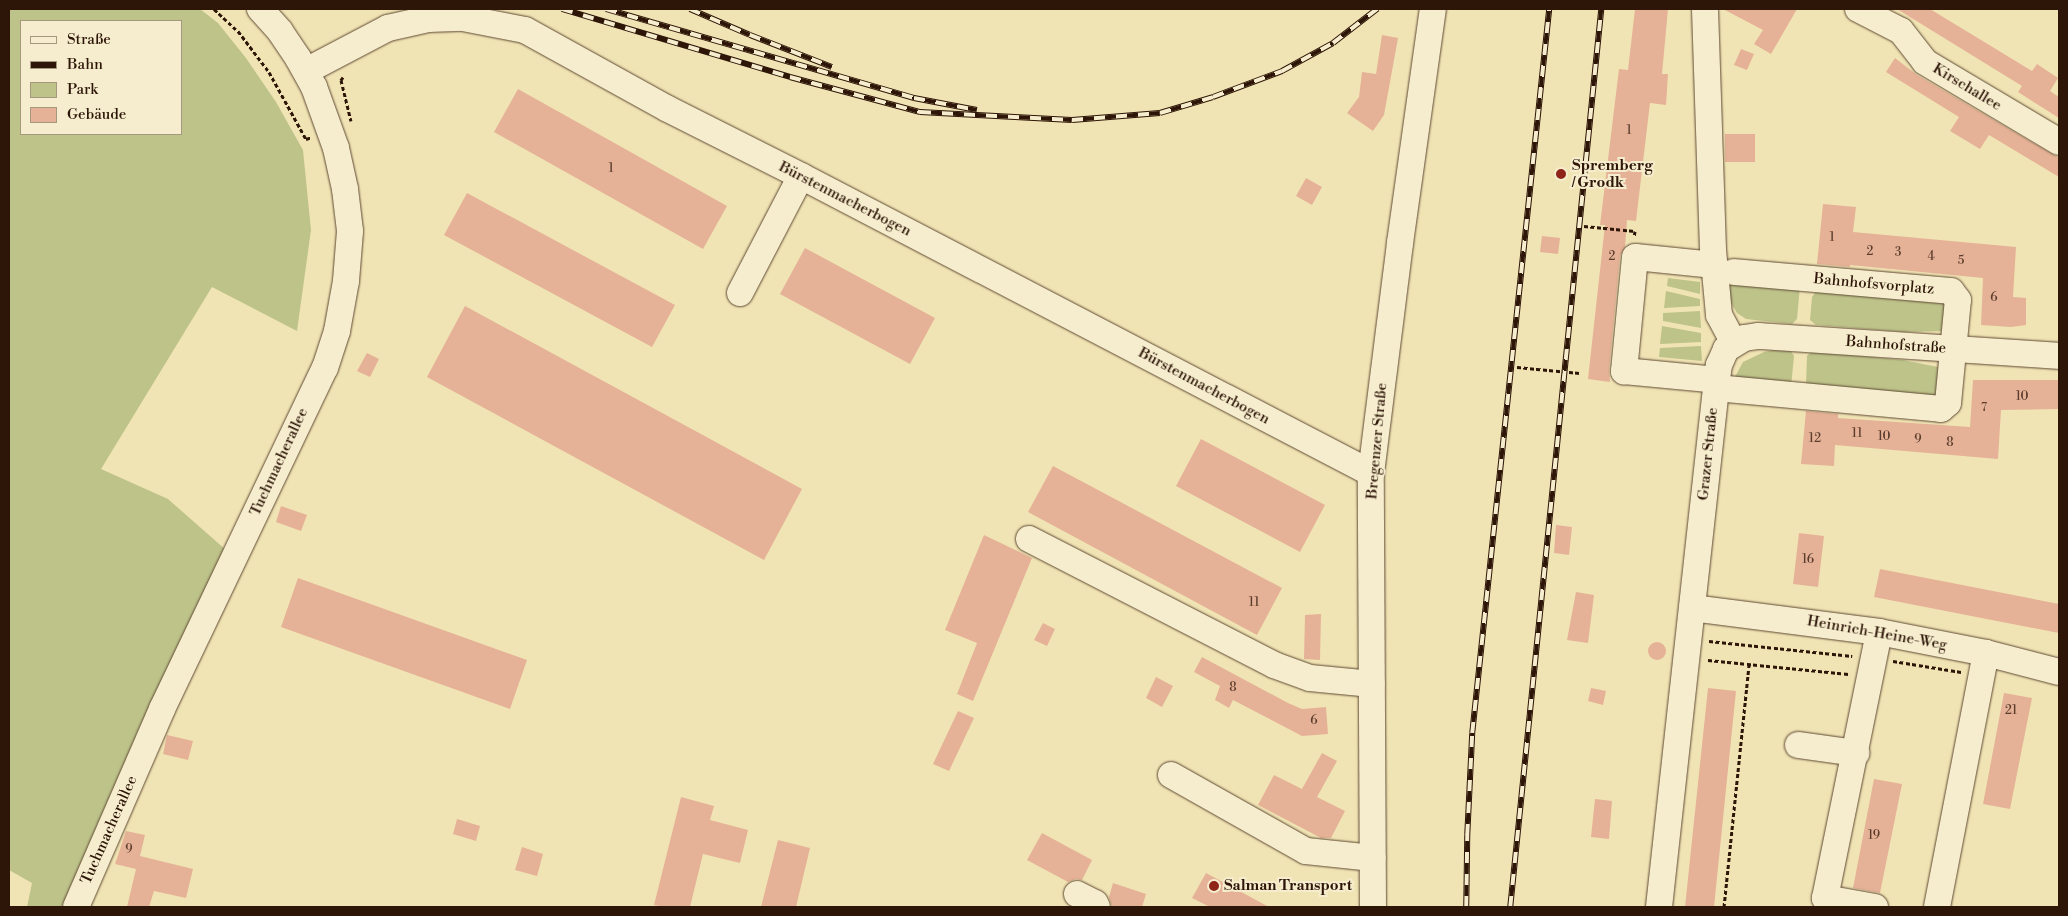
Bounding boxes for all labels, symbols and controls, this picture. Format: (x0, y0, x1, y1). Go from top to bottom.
legend (20, 20, 182, 135)
text: Straße (67, 30, 111, 49)
text: Bahn (67, 55, 103, 74)
street label: Kirschallee (1929, 59, 2005, 115)
text: Park (67, 80, 98, 99)
text: Gebäude (67, 105, 126, 124)
house number: 1 (1626, 124, 1632, 138)
place label: Spremberg / Grodk (1572, 156, 1653, 191)
street label: Bürstenmacherbogen (776, 158, 914, 240)
house number: 1 (608, 162, 614, 176)
marker: Spremberg / Grodk (1554, 167, 1568, 181)
house number: 1 (1829, 231, 1835, 245)
house number: 2 (1867, 245, 1873, 259)
house number: 3 (1895, 246, 1901, 260)
house number: 2 (1609, 250, 1615, 264)
house number: 4 (1927, 250, 1935, 264)
house number: 5 (1958, 254, 1964, 268)
street label: Bahnhofsvorplatz (1813, 270, 1935, 298)
house number: 6 (1990, 291, 1998, 305)
street label: Bahnhofstraße (1845, 333, 1947, 357)
street label: Bürstenmacherbogen (1135, 344, 1273, 428)
street label: Bregenzer Straße (1363, 382, 1391, 500)
house number: 10 (2016, 390, 2028, 404)
house number: 7 (1981, 401, 1987, 415)
street label: Tuchmacherallee (246, 405, 312, 519)
street label: Grazer Straße (1694, 407, 1722, 501)
house number: 11 (1852, 427, 1862, 441)
house number: 10 (1878, 430, 1890, 444)
house number: 12 (1809, 432, 1821, 446)
house number: 9 (1914, 433, 1922, 447)
house number: 8 (1946, 436, 1954, 450)
house number: 16 (1802, 553, 1814, 567)
house number: 11 (1249, 596, 1259, 610)
street label: Heinrich-Heine-Weg (1806, 612, 1948, 654)
house number: 8 (1229, 681, 1237, 695)
house number: 21 (2005, 704, 2017, 718)
house number: 6 (1310, 714, 1318, 728)
street label: Tuchmacherallee (77, 773, 141, 887)
house number: 19 (1868, 829, 1880, 843)
house number: 9 (125, 843, 133, 857)
place label: Salman Transport (1224, 877, 1352, 895)
marker: Salman Transport (1208, 880, 1220, 892)

